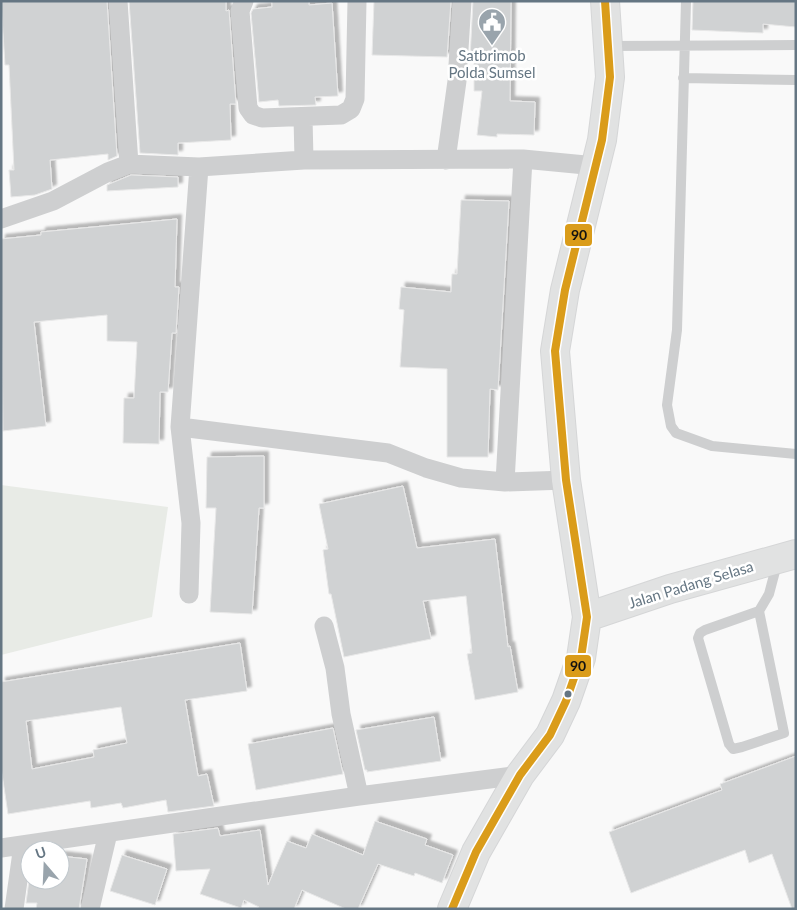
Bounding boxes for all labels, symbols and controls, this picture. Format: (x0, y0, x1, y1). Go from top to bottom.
public building icon: Satbrimob Polda Sumsel (477, 7, 507, 46)
place label: Satbrimob Polda Sumsel (449, 46, 536, 81)
line badge: 90 (564, 223, 593, 247)
text: 90 (571, 226, 587, 243)
street label: Jalan Padang Selasa (626, 556, 755, 612)
line badge: 90 (564, 654, 592, 678)
text: 90 (570, 657, 586, 674)
unlabelled marker (563, 689, 573, 699)
north arrow (20, 840, 70, 890)
text: U (33, 843, 48, 862)

